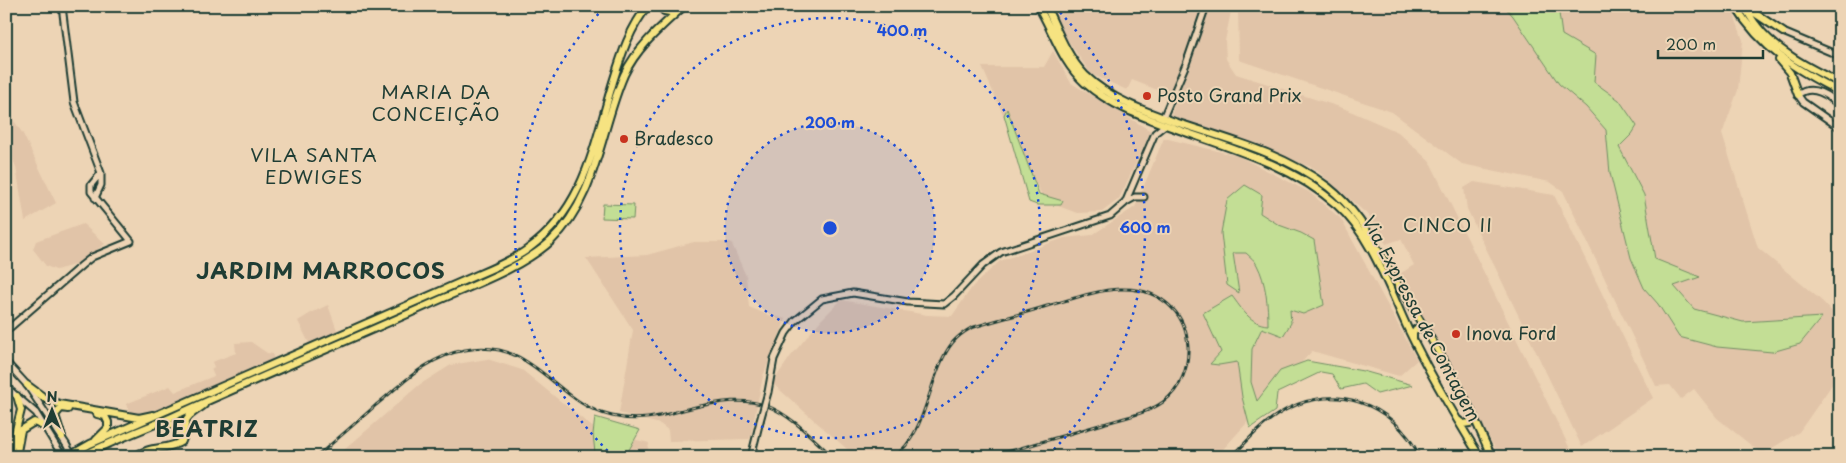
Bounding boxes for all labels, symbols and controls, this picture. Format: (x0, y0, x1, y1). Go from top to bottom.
text: 400 m (877, 18, 927, 41)
scale bar (1658, 28, 1764, 60)
text: 200 m (1666, 32, 1716, 55)
district label: MARIA DA CONCEIÇÃO (371, 77, 501, 127)
place label: Posto Grand Prix (1157, 81, 1302, 108)
marker: Posto Grand Prix (1141, 90, 1153, 102)
text: 200 m (805, 110, 855, 133)
place label: Bradesco (634, 124, 713, 151)
marker: Bradesco (618, 133, 630, 145)
district label: VILA SANTA EDWIGES (250, 140, 378, 190)
street label: Via Expressa de Contagem (1356, 210, 1488, 426)
district label: CINCO II (1403, 210, 1493, 238)
text: 600 m (1119, 215, 1171, 238)
centre of rings (821, 219, 839, 237)
district label: JARDIM MARROCOS (196, 253, 446, 286)
place label: Inova Ford (1466, 319, 1556, 346)
marker: Inova Ford (1450, 328, 1462, 340)
north arrow (28, 386, 78, 436)
text: N (46, 386, 58, 407)
district label: BEATRIZ (155, 411, 259, 444)

